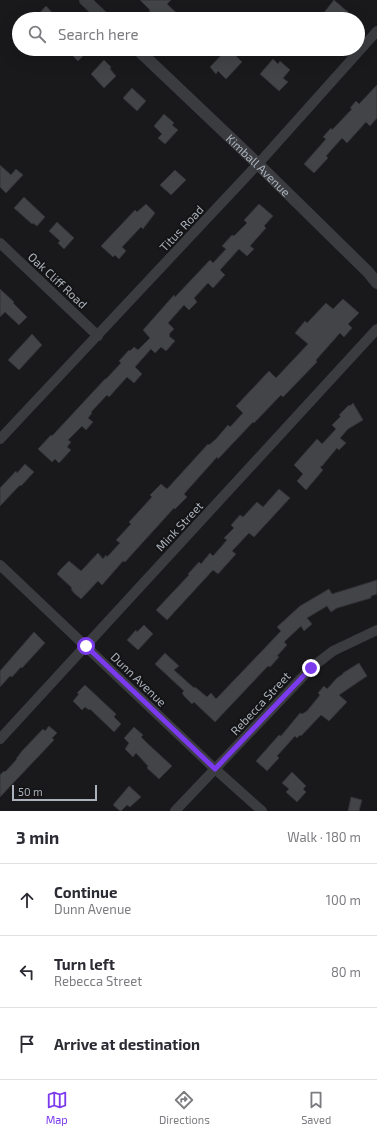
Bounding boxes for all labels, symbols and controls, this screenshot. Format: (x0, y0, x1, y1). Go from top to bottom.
search box (12, 12, 365, 56)
icon: search (26, 23, 48, 45)
text: Search here (58, 25, 139, 43)
street label: Kimball Avenue (224, 131, 293, 199)
street label: Titus Road (156, 202, 206, 254)
street label: Oak Cliff Road (26, 249, 90, 311)
street label: Mink Street (153, 498, 206, 554)
route start (77, 637, 95, 655)
street label: Dunn Avenue (108, 649, 170, 709)
route end (302, 659, 320, 677)
street label: Rebecca Street (227, 668, 293, 738)
scale bar (12, 783, 97, 802)
text: 50 m (18, 785, 43, 798)
text: 3 min (16, 827, 59, 847)
text: Walk · 180 m (287, 829, 361, 845)
text: Continue (54, 883, 117, 901)
icon: ahead (16, 889, 38, 911)
text: 100 m (326, 892, 361, 908)
text: Dunn Avenue (54, 901, 131, 917)
text: Turn left (54, 955, 115, 973)
icon: left (16, 961, 38, 983)
text: 80 m (331, 964, 361, 980)
text: Rebecca Street (54, 973, 142, 989)
icon: arrive (16, 1033, 38, 1055)
text: Arrive at destination (54, 1035, 200, 1053)
tab: Map (46, 1089, 68, 1126)
tab: Directions (159, 1089, 210, 1126)
tab: Saved (301, 1089, 331, 1126)

